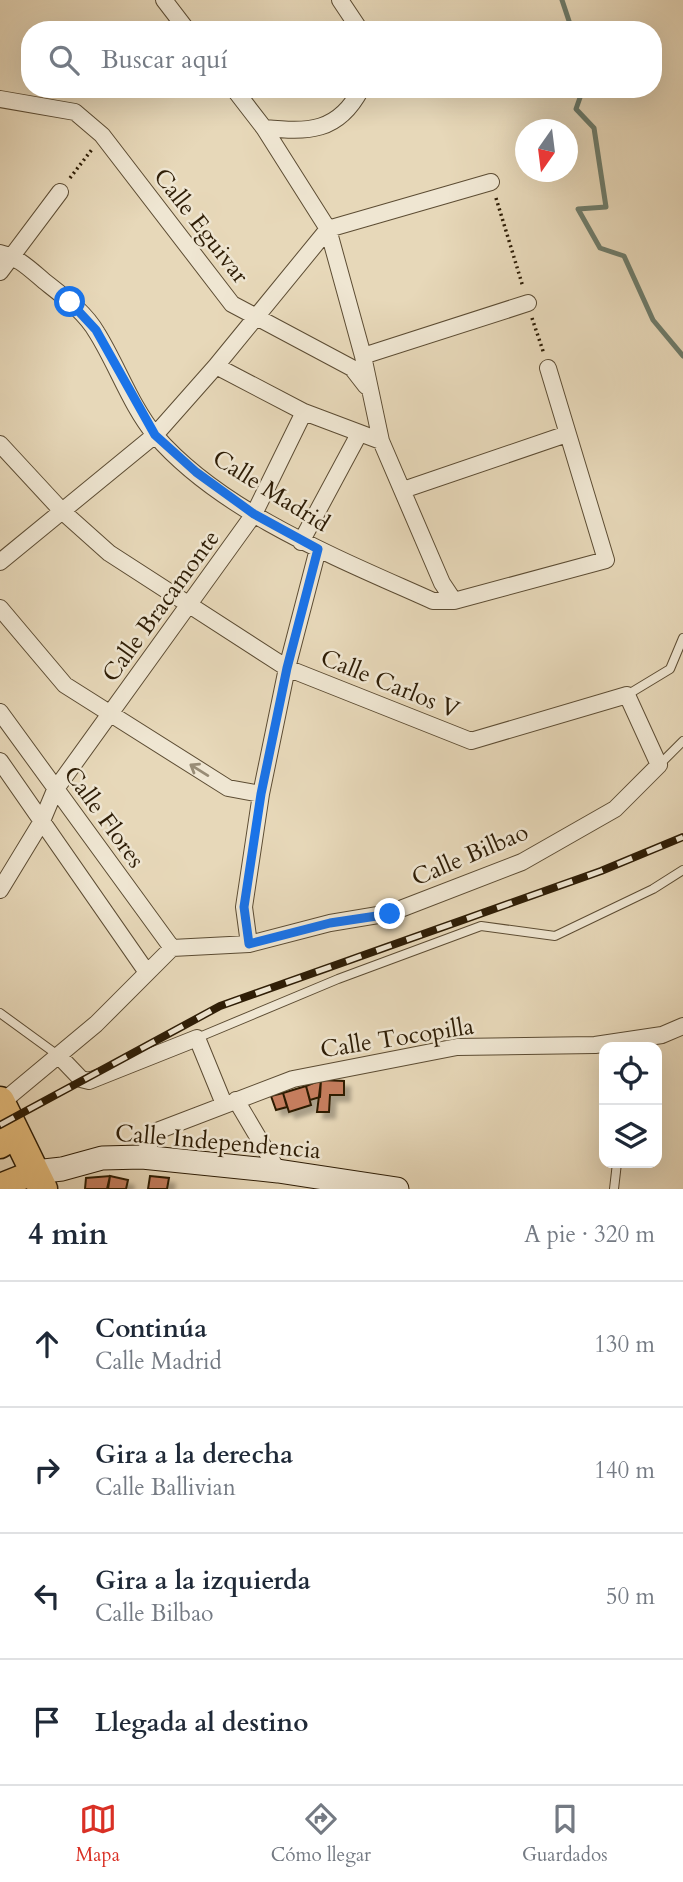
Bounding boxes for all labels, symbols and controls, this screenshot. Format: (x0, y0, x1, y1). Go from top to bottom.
search box (21, 21, 662, 98)
icon: search (45, 41, 83, 79)
text: Buscar aquí (101, 42, 228, 77)
north arrow (515, 119, 578, 182)
street label: Calle Eguivar (146, 162, 257, 291)
route start (54, 286, 85, 317)
street label: Calle Madrid (206, 442, 336, 540)
street label: Calle Bracamonte (95, 523, 227, 689)
street label: Calle Carlos V (316, 641, 465, 727)
street label: Calle Flores (56, 759, 152, 875)
one-way arrow (189, 762, 209, 776)
street label: Calle Bilbao (407, 816, 533, 894)
route end (374, 898, 405, 929)
street label: Calle Tocopilla (318, 1009, 477, 1066)
map controls (599, 1042, 662, 1168)
button: locate (599, 1042, 662, 1105)
button: layers (599, 1105, 662, 1168)
street label: Calle Independencia (114, 1117, 323, 1167)
text: 4 min (28, 1214, 108, 1255)
text: A pie · 320 m (524, 1219, 655, 1250)
text: Continúa (95, 1311, 207, 1346)
icon: ahead (28, 1325, 66, 1363)
text: 130 m (594, 1329, 655, 1360)
text: Calle Madrid (95, 1346, 222, 1377)
text: Gira a la derecha (95, 1437, 293, 1472)
icon: right (28, 1451, 66, 1489)
text: 140 m (594, 1455, 655, 1486)
text: Calle Ballivian (95, 1472, 236, 1503)
text: Gira a la izquierda (95, 1563, 311, 1598)
icon: left (28, 1577, 66, 1615)
text: 50 m (606, 1581, 655, 1612)
text: Calle Bilbao (95, 1598, 214, 1629)
icon: arrive (28, 1703, 66, 1741)
text: Llegada al destino (95, 1705, 309, 1740)
tab: Mapa (75, 1800, 120, 1868)
tab: Cómo llegar (271, 1800, 371, 1868)
tab: Guardados (522, 1800, 608, 1868)

